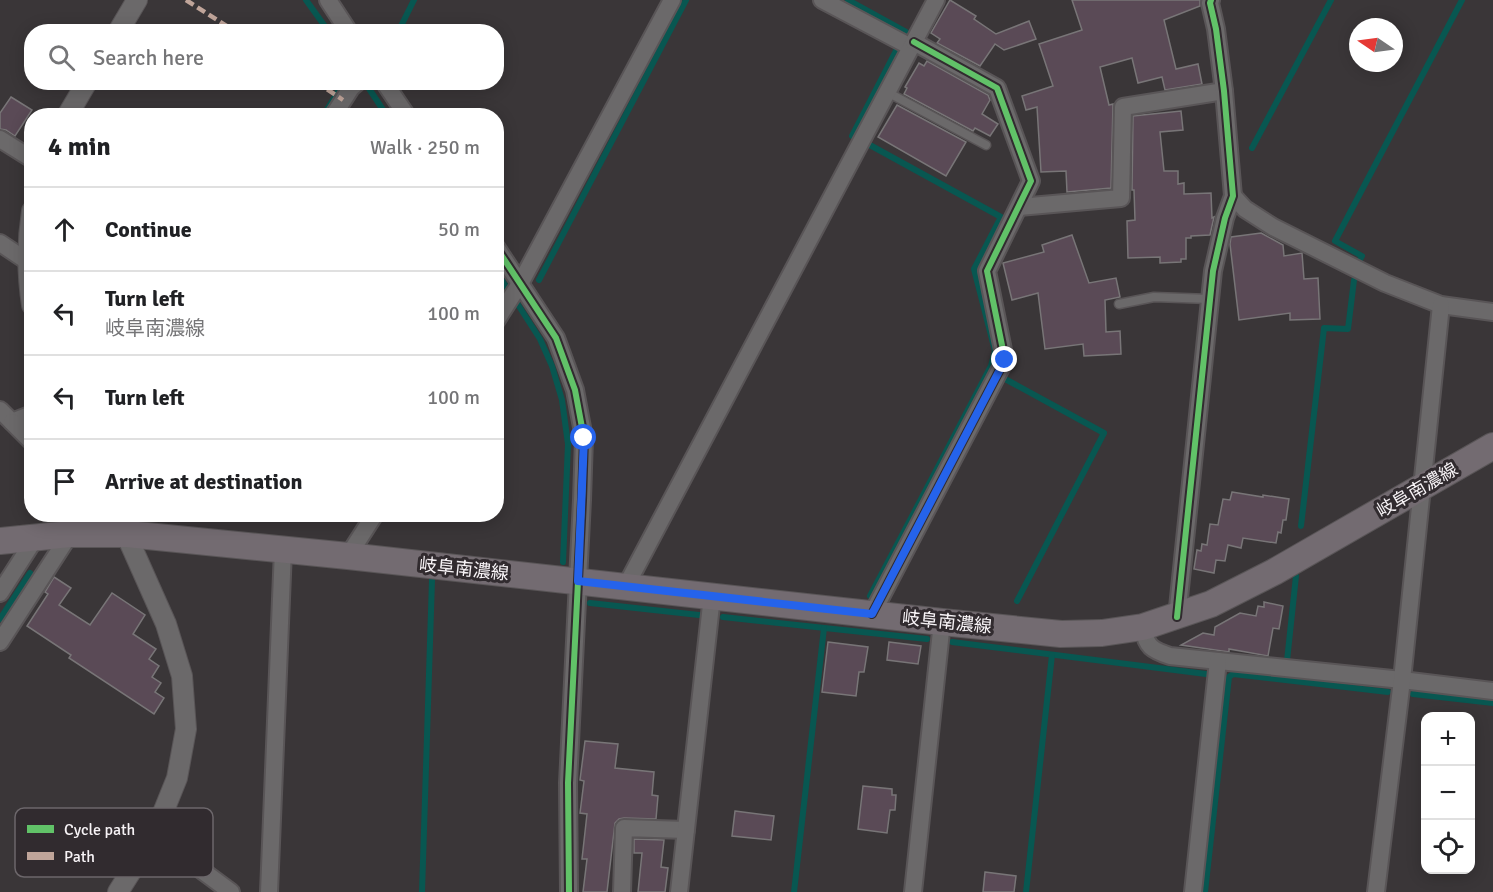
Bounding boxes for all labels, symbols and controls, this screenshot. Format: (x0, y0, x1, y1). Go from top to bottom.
north arrow (1349, 18, 1403, 72)
search box (24, 24, 504, 90)
icon: search (45, 41, 78, 74)
text: Search here (93, 44, 204, 71)
text: 4 min (48, 131, 111, 163)
text: Walk · 250 m (370, 135, 480, 160)
icon: ahead (48, 213, 81, 246)
text: Continue (105, 216, 192, 243)
text: 50 m (438, 217, 480, 242)
text: Turn left (105, 285, 185, 312)
icon: left (48, 297, 81, 330)
text: 100 m (427, 301, 480, 326)
text: 岐阜南濃線 (105, 316, 205, 341)
route end (991, 346, 1017, 372)
icon: left (48, 381, 81, 414)
text: Turn left (105, 384, 185, 411)
text: 100 m (427, 385, 480, 410)
route start (570, 424, 596, 450)
street label: 岐阜南濃線 (1373, 458, 1461, 522)
icon: arrive (48, 465, 81, 498)
text: Arrive at destination (105, 468, 302, 495)
street label: 岐阜南濃線 (418, 553, 510, 585)
street label: 岐阜南濃線 (901, 606, 993, 638)
map controls (1421, 712, 1475, 874)
button: + (1421, 712, 1475, 766)
button: − (1421, 766, 1475, 820)
legend (15, 808, 213, 877)
text: Cycle path (64, 820, 135, 840)
button: locate (1421, 820, 1475, 874)
text: Path (64, 847, 95, 867)

